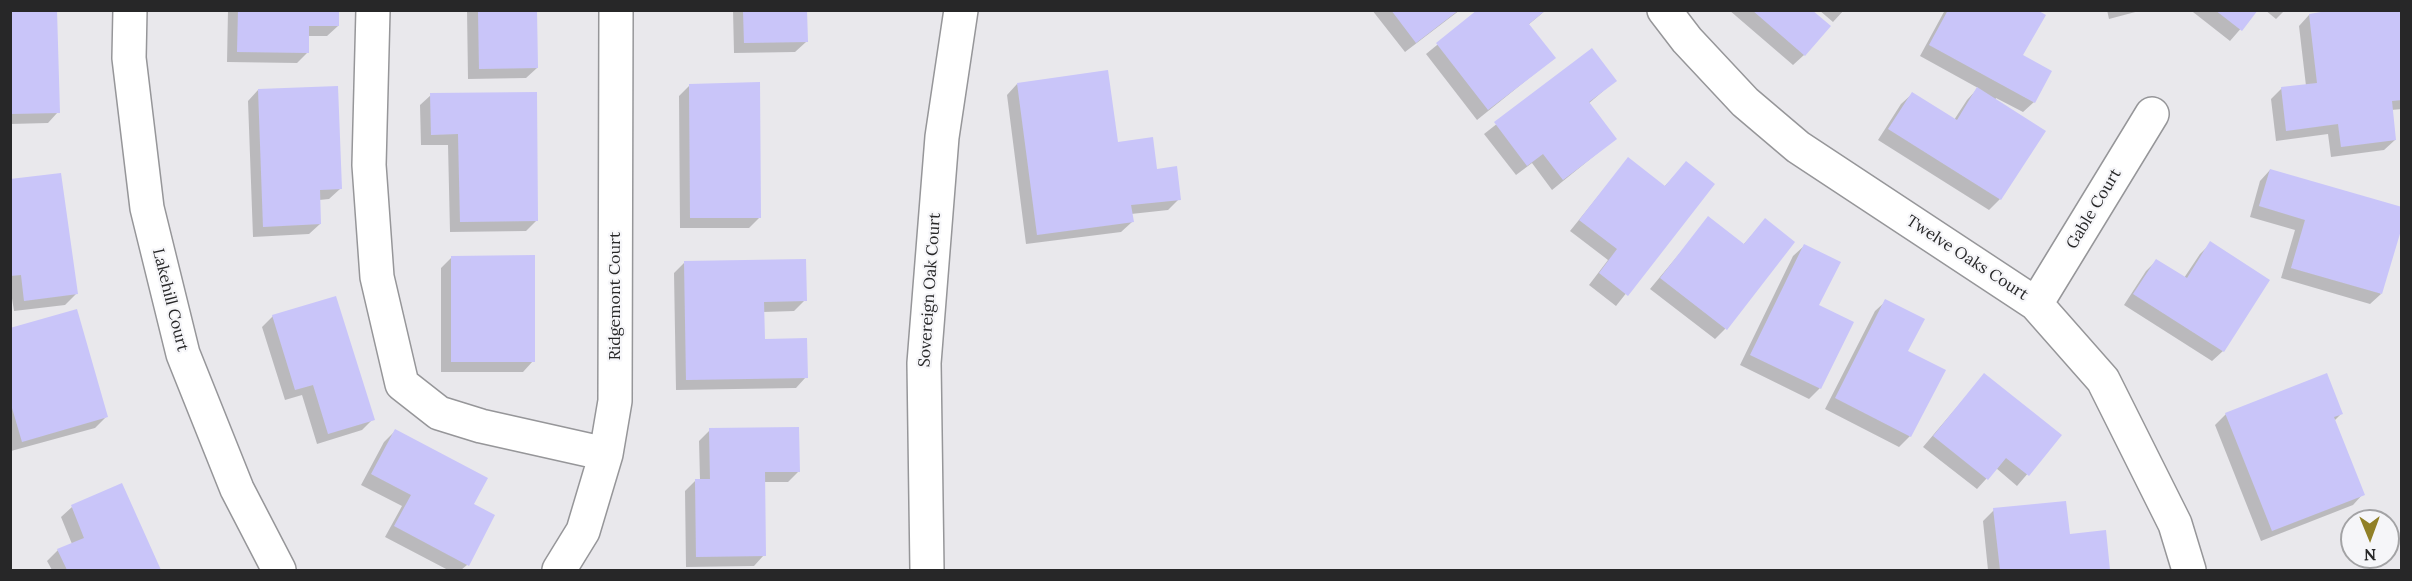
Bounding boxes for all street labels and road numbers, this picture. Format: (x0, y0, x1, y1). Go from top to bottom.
street label: Gable Court (2063, 165, 2125, 253)
street label: Twelve Oaks Court (1903, 211, 2031, 305)
street label: Sovereign Oak Court (915, 212, 945, 368)
street label: Ridgemont Court (605, 232, 625, 360)
street label: Lakehill Court (148, 247, 192, 353)

